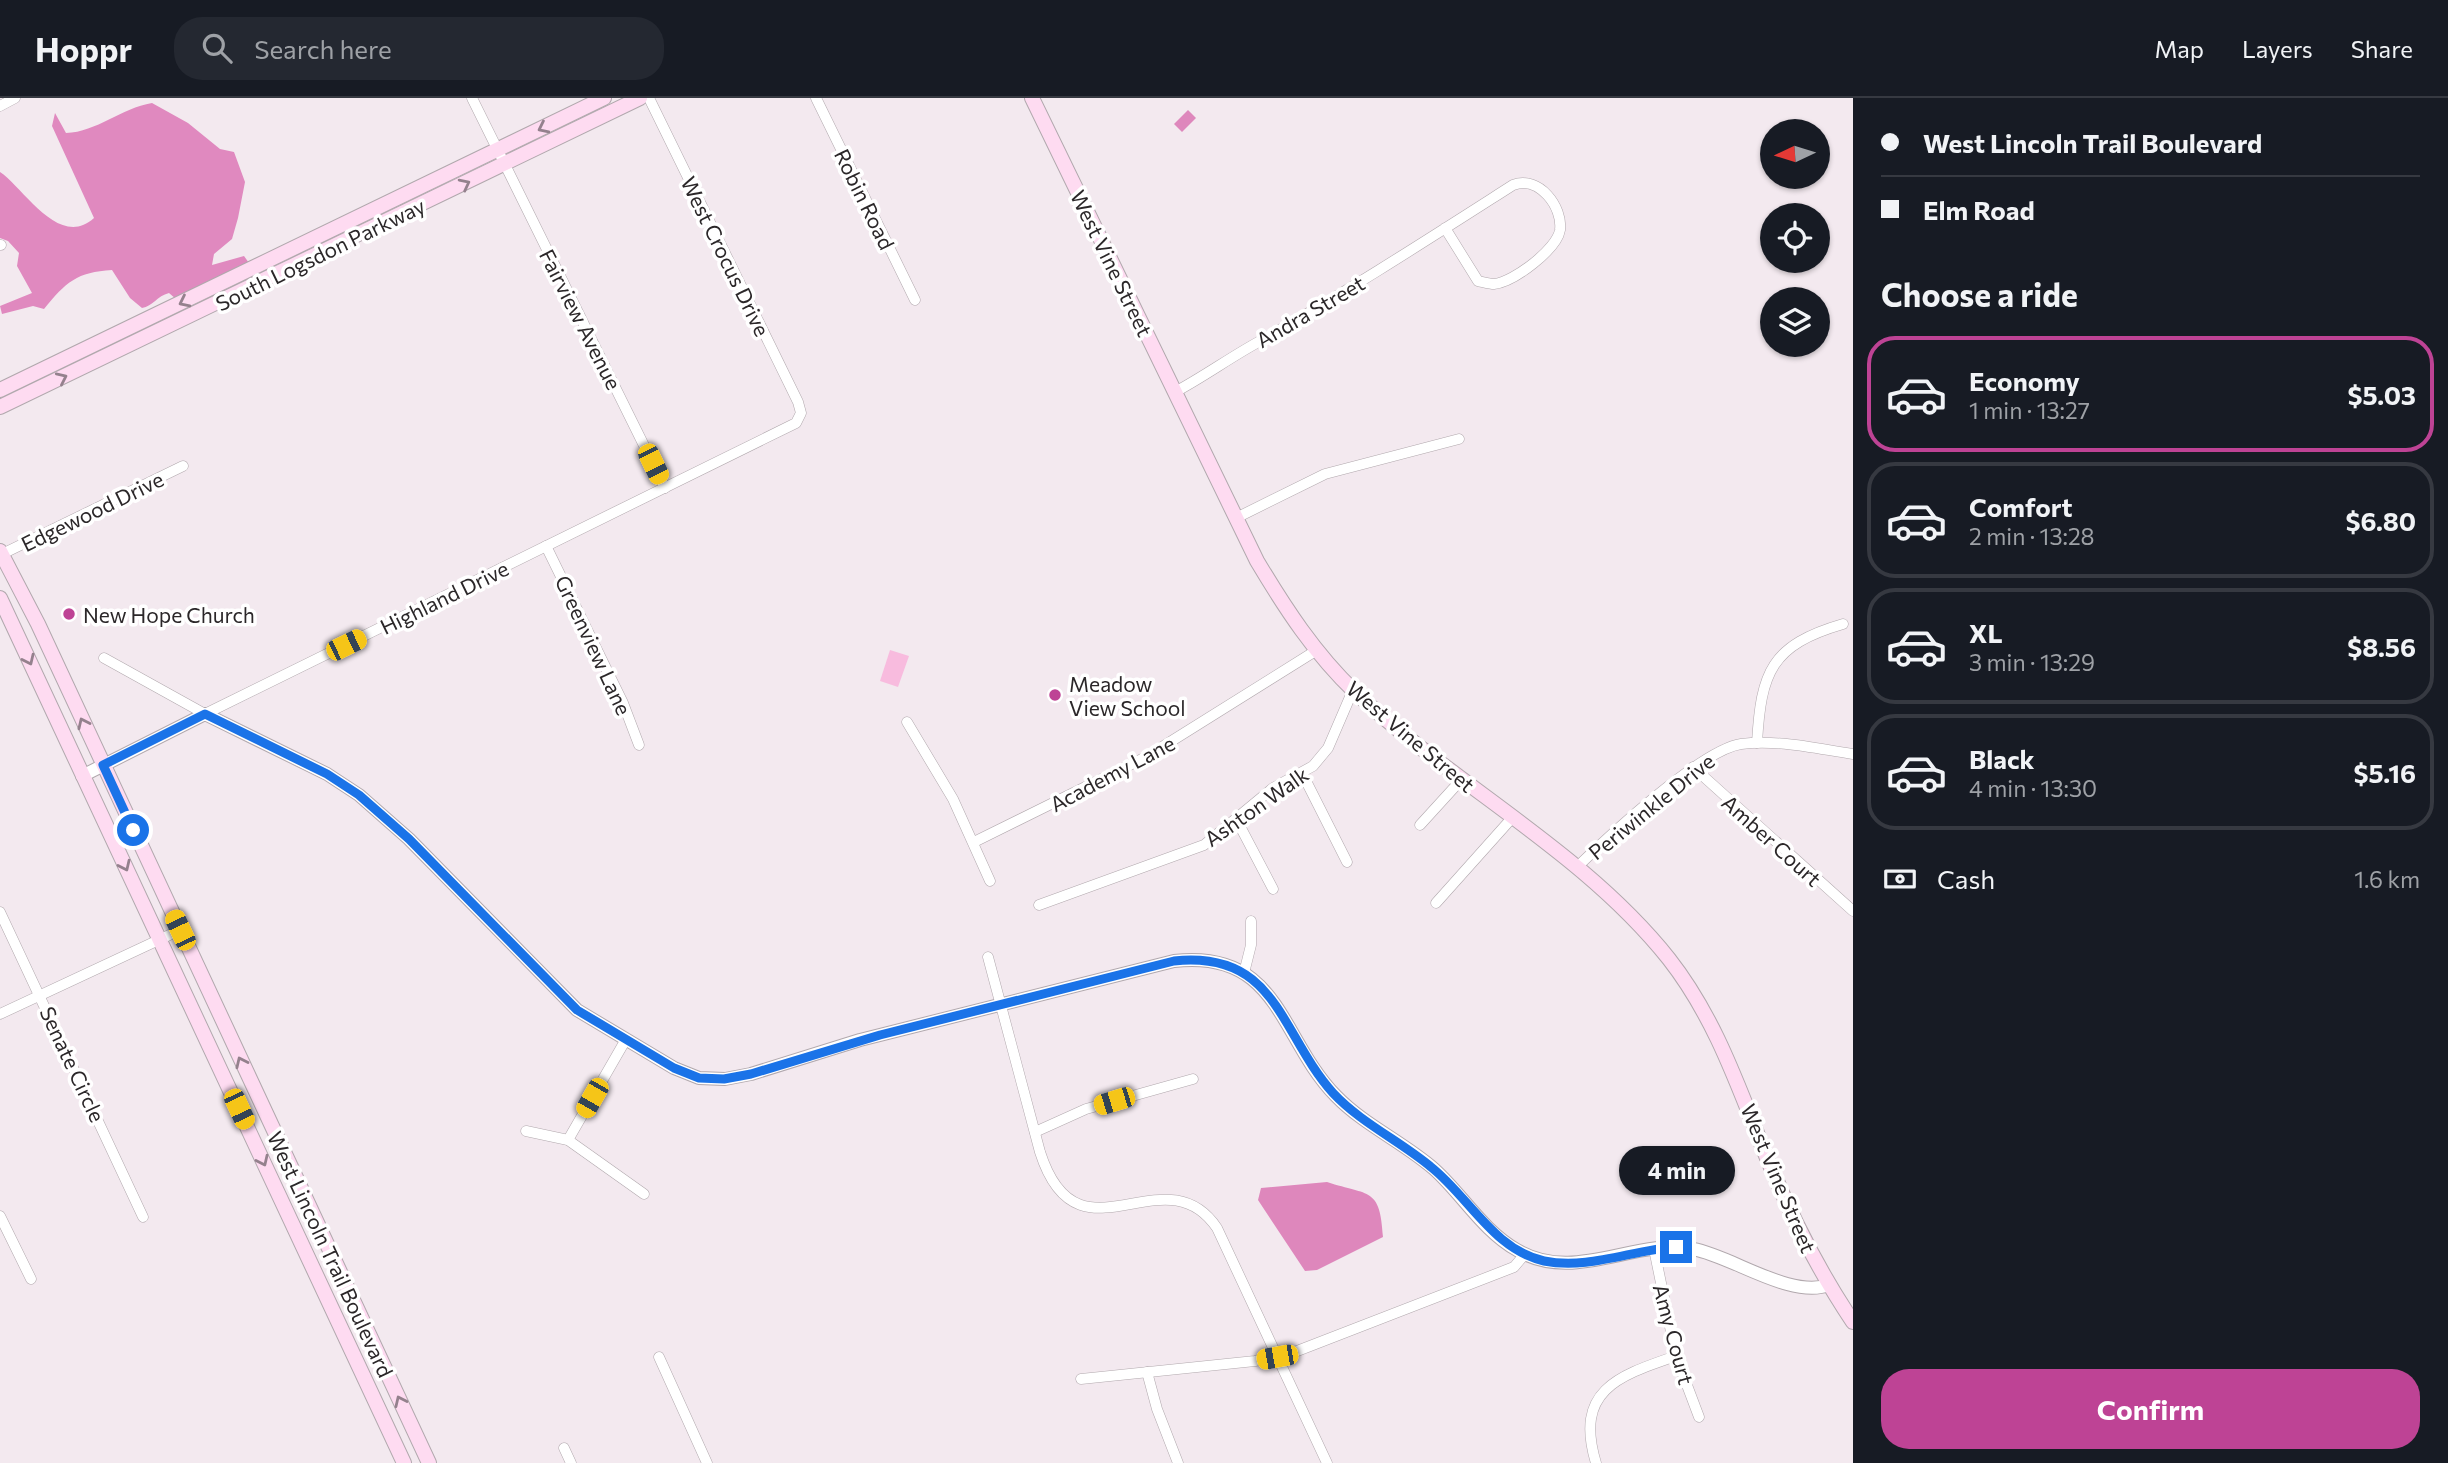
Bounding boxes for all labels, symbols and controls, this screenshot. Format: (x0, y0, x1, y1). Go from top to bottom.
search box (174, 17, 664, 80)
text: Hoppr (35, 28, 132, 69)
icon: search (198, 29, 236, 67)
text: Search here (254, 33, 392, 64)
text: Map (2155, 34, 2204, 63)
text: Layers (2242, 34, 2313, 63)
text: Share (2351, 34, 2413, 63)
one-way arrow (538, 119, 550, 133)
north arrow (1760, 119, 1830, 189)
map controls (1760, 119, 1830, 357)
text: West Lincoln Trail Boulevard (1923, 127, 2262, 158)
street label: Robin Road (830, 145, 900, 253)
street label: West Crocus Drive (677, 172, 775, 340)
one-way arrow (458, 178, 470, 192)
street label: West Vine Street (1066, 186, 1158, 340)
street label: South Logsdon Parkway (211, 192, 429, 316)
text: Elm Road (1923, 194, 2035, 225)
button: locate (1760, 203, 1830, 273)
street label: Fairview Avenue (535, 245, 627, 393)
street label: Andra Street (1251, 270, 1369, 352)
text: Choose a ride (1881, 274, 2078, 314)
button: layers (1760, 287, 1830, 357)
one-way arrow (179, 293, 191, 307)
icon: car (1885, 363, 1948, 426)
text: Economy (1969, 365, 2080, 396)
one-way arrow (54, 372, 67, 386)
text: $5.03 (2347, 379, 2416, 410)
text: 1 min · 13:27 (1969, 396, 2090, 424)
car (635, 441, 672, 487)
street label: Edgewood Drive (17, 466, 167, 556)
icon: car (1885, 489, 1948, 552)
text: Comfort (1969, 491, 2072, 522)
text: $6.80 (2346, 505, 2416, 536)
text: 2 min · 13:28 (1969, 522, 2095, 550)
street label: Highland Drive (376, 555, 512, 639)
street label: Greenview Lane (551, 571, 637, 719)
place label: New Hope Church (83, 602, 255, 627)
marker: New Hope Church (61, 606, 77, 622)
icon: car (1885, 615, 1948, 678)
text: XL (1969, 617, 2003, 648)
car (323, 626, 370, 664)
text: $8.56 (2347, 631, 2416, 662)
text: 3 min · 13:29 (1969, 648, 2095, 676)
one-way arrow (21, 653, 35, 665)
place label: Meadow View School (1069, 671, 1186, 720)
street label: West Vine Street (1342, 675, 1480, 797)
marker: Meadow View School (1047, 687, 1063, 703)
one-way arrow (77, 717, 91, 730)
street label: Academy Lane (1045, 730, 1179, 816)
icon: car (1885, 741, 1948, 804)
text: Black (1969, 743, 2035, 774)
street label: Periwinkle Drive (1583, 748, 1719, 864)
text: $5.16 (2353, 757, 2416, 788)
street label: Ashton Walk (1199, 761, 1313, 851)
text: 4 min · 13:30 (1969, 774, 2097, 802)
street label: Amber Court (1717, 789, 1827, 891)
route start (117, 814, 149, 846)
one-way arrow (117, 859, 131, 871)
icon: cash (1881, 860, 1919, 898)
text: Cash (1937, 863, 1995, 894)
text: 1.6 km (2354, 865, 2420, 893)
car (162, 907, 199, 953)
street label: Senate Circle (35, 1002, 111, 1126)
one-way arrow (235, 1057, 249, 1069)
car (573, 1075, 612, 1121)
car (1091, 1085, 1138, 1117)
car (221, 1086, 258, 1132)
street label: West Vine Street (1736, 1100, 1822, 1256)
street label: West Lincoln Trail Boulevard (263, 1127, 399, 1381)
callout: 4 min (1618, 1146, 1734, 1194)
one-way arrow (255, 1154, 269, 1166)
text: 4 min (1648, 1156, 1706, 1184)
route end (1660, 1231, 1692, 1263)
street label: Amy Court (1649, 1281, 1699, 1387)
car (1255, 1343, 1300, 1371)
button: Confirm (1881, 1369, 2420, 1449)
one-way arrow (394, 1396, 408, 1408)

